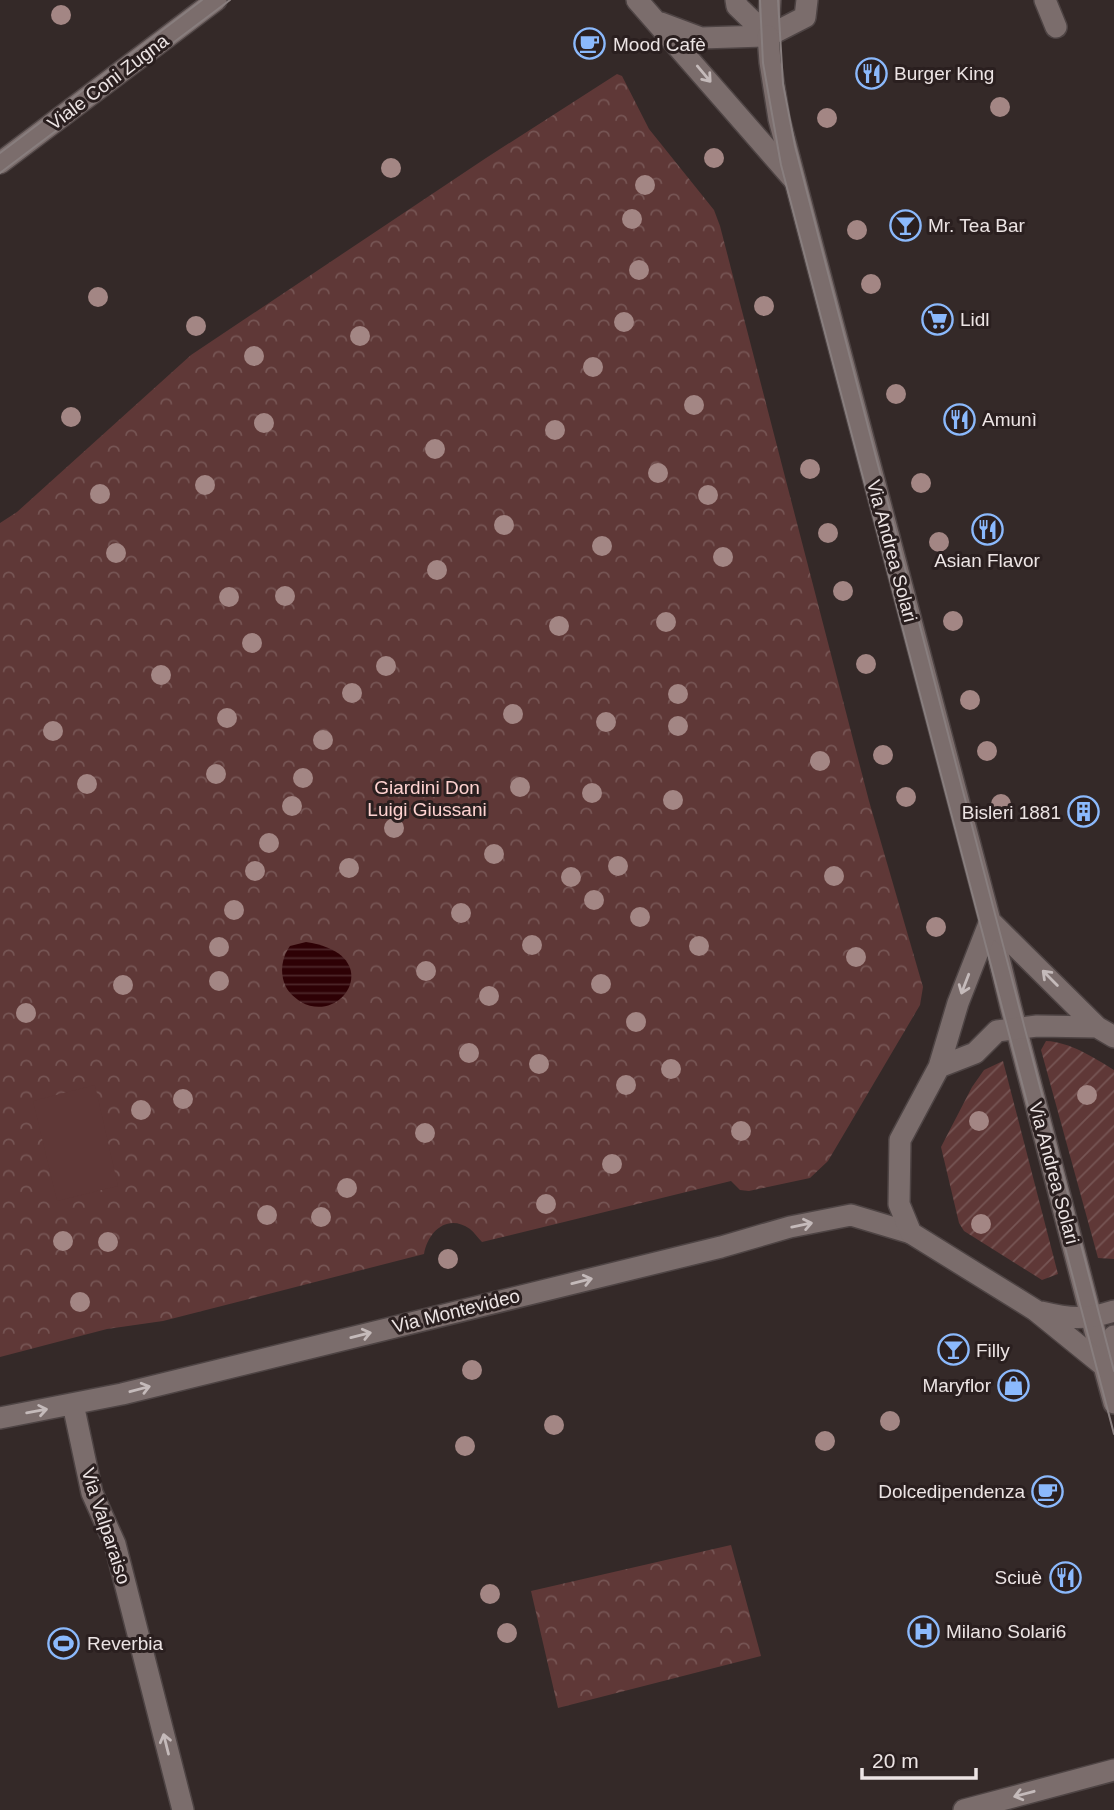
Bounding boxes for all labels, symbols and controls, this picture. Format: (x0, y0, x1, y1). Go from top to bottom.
cafe icon: Mood Cafè (573, 27, 607, 61)
street label: Viale Coni Zugna (44, 30, 173, 134)
place label: Mood Cafè (613, 34, 706, 55)
restaurant icon: Burger King (854, 56, 888, 90)
place label: Burger King (894, 63, 994, 84)
one-way arrow (696, 65, 712, 83)
bar icon: Mr. Tea Bar (888, 208, 922, 242)
place label: Mr. Tea Bar (928, 215, 1025, 236)
supermarket icon: Lidl (920, 302, 954, 336)
place label: Lidl (960, 309, 990, 330)
restaurant icon: Amunì (942, 402, 976, 436)
place label: Amunì (982, 409, 1037, 430)
street label: Via Andrea Solari (863, 478, 921, 624)
restaurant icon: Asian Flavor (970, 512, 1004, 546)
place label: Asian Flavor (934, 550, 1040, 571)
park label: Giardini Don Luigi Giussani (367, 777, 487, 820)
building icon: Bisleri 1881 (1067, 795, 1101, 829)
place label: Bisleri 1881 (962, 802, 1061, 823)
one-way arrow (1042, 970, 1059, 987)
one-way arrow (958, 973, 970, 995)
street label: Via Andrea Solari (1025, 1100, 1083, 1246)
one-way arrow (790, 1218, 813, 1231)
one-way arrow (570, 1274, 593, 1287)
street label: Via Montevideo (390, 1285, 522, 1337)
one-way arrow (349, 1327, 372, 1341)
bar icon: Filly (936, 1333, 970, 1367)
place label: Filly (976, 1340, 1010, 1361)
shop icon: Maryflor (997, 1368, 1031, 1402)
place label: Maryflor (922, 1375, 992, 1396)
one-way arrow (128, 1382, 151, 1395)
one-way arrow (25, 1404, 48, 1417)
street label: Via Valparaiso (77, 1465, 135, 1587)
cafe icon: Dolcedipendenza (1031, 1474, 1065, 1508)
place label: Dolcedipendenza (878, 1481, 1025, 1502)
restaurant icon: Sciuè (1048, 1560, 1082, 1594)
place label: Sciuè (994, 1567, 1042, 1588)
hospital icon: Milano Solari6 (906, 1614, 940, 1648)
place label: Milano Solari6 (946, 1621, 1066, 1642)
sports icon: Reverbia (47, 1626, 81, 1660)
place label: Reverbia (87, 1633, 163, 1654)
one-way arrow (159, 1733, 172, 1756)
scale bar (862, 1736, 976, 1780)
text: 20 m (872, 1749, 919, 1772)
one-way arrow (1013, 1788, 1036, 1801)

